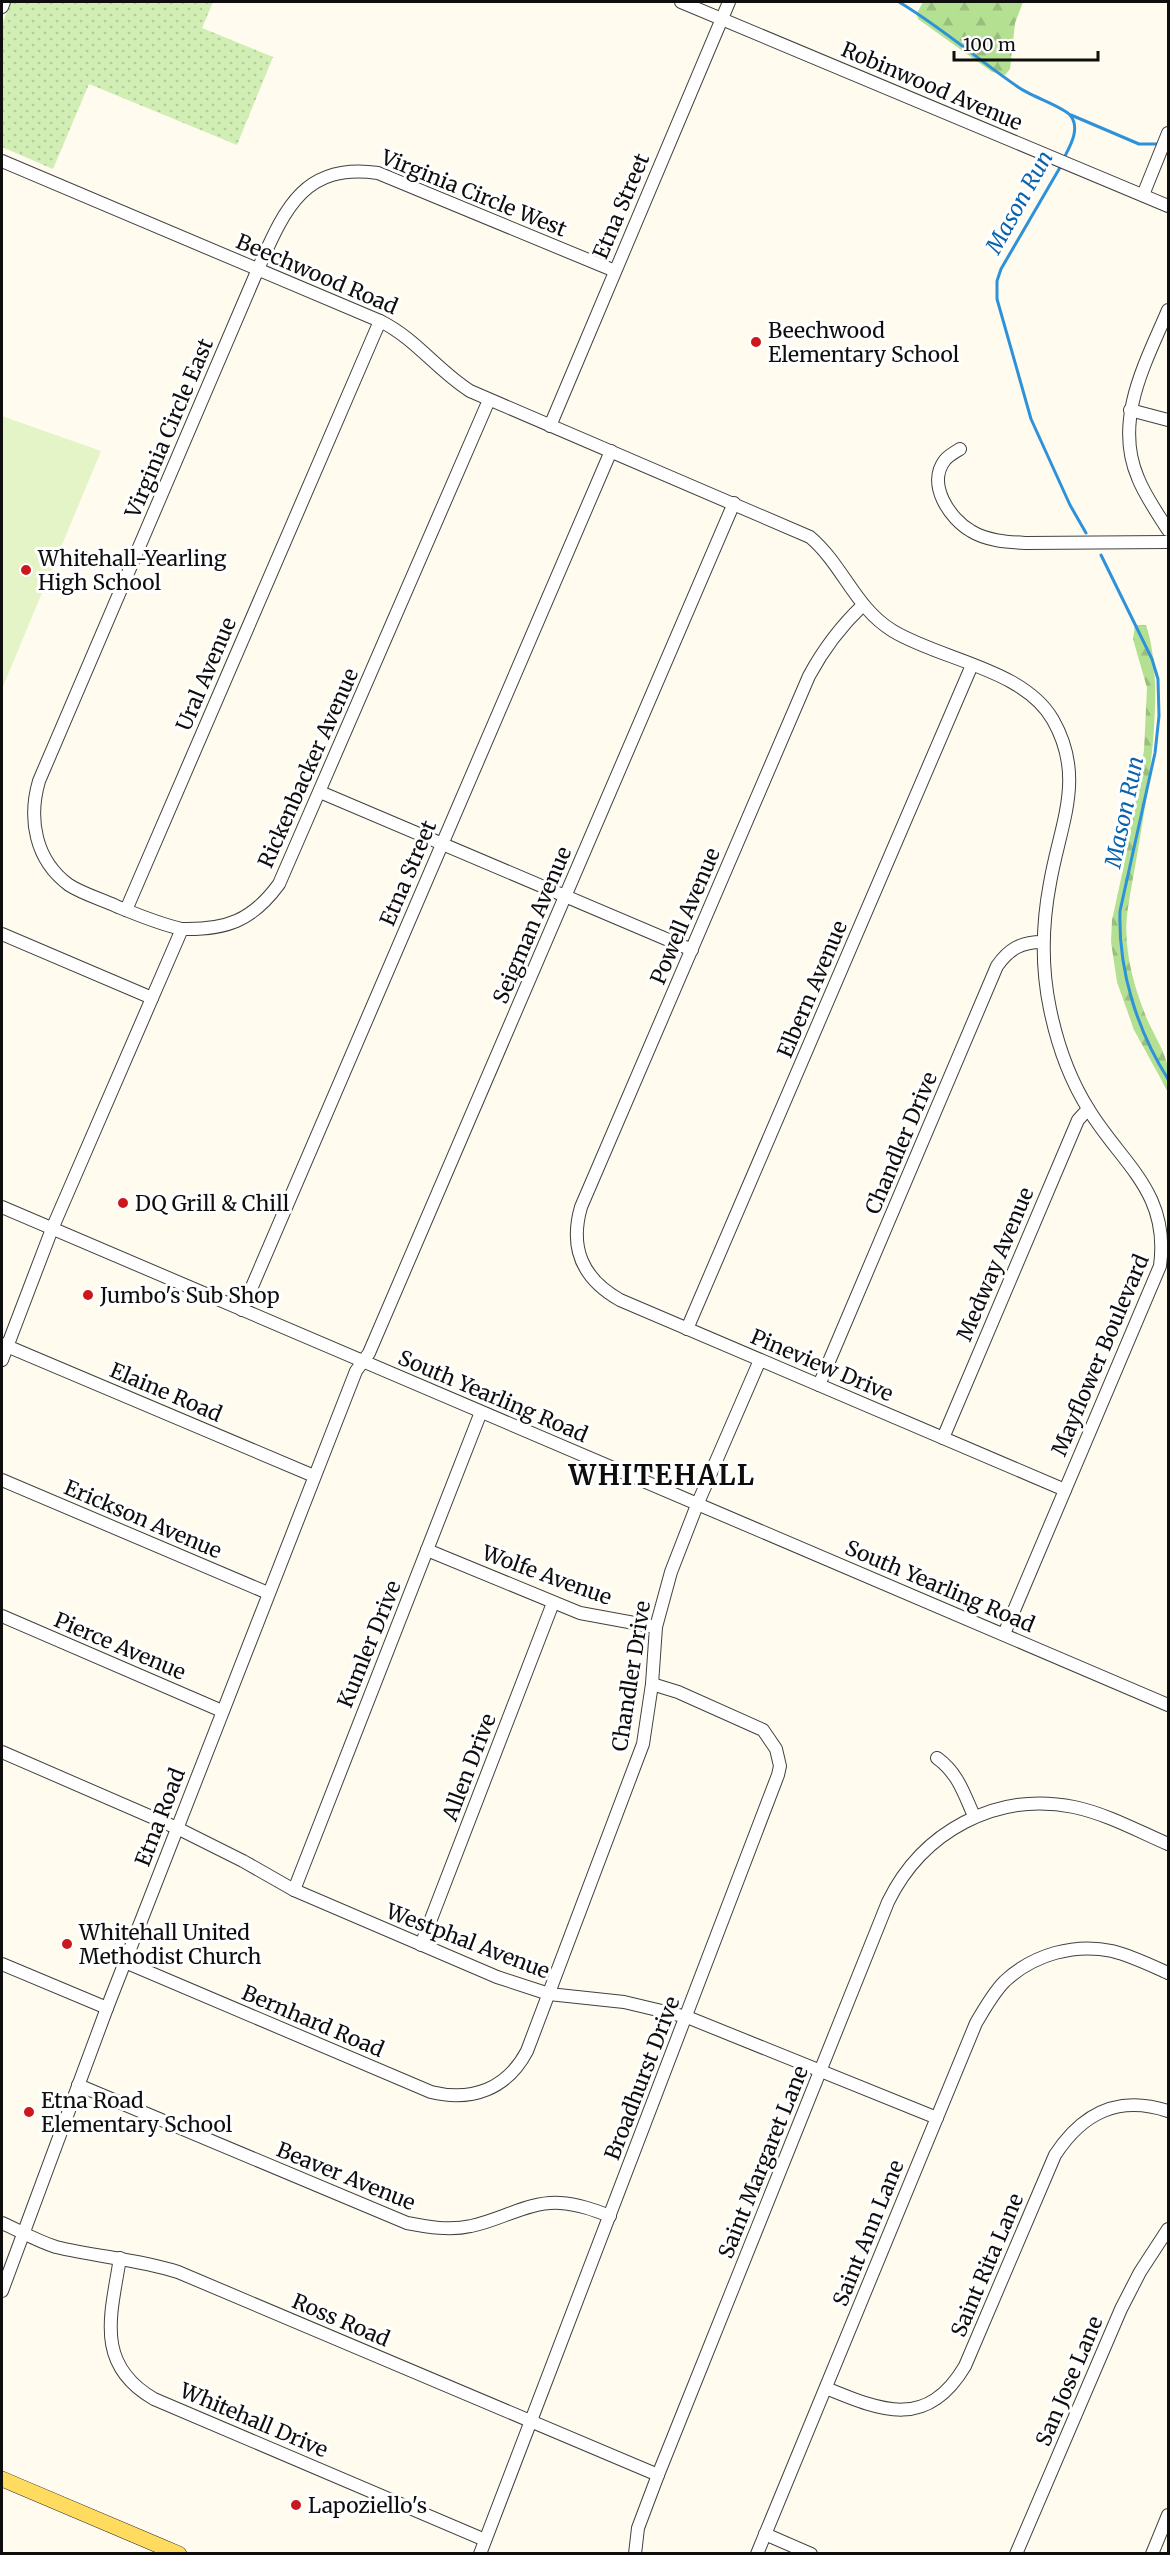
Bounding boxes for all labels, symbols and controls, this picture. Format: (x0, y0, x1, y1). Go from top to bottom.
scale bar (954, 24, 1098, 62)
text: 100 m (963, 33, 1016, 56)
street label: Robinwood Avenue (837, 36, 1027, 136)
street label: Virginia Circle West (376, 143, 571, 243)
water label: Mason Run (979, 146, 1059, 259)
street label: Etna Street (587, 149, 655, 263)
street label: Beechwood Road (232, 228, 402, 320)
place label: Beechwood Elementary School (768, 317, 960, 368)
street label: Virginia Circle East (119, 334, 219, 523)
marker: Beechwood Elementary School (749, 335, 763, 349)
place label: Whitehall-Yearling High School (37, 545, 227, 596)
marker: Whitehall-Yearling High School (19, 563, 33, 577)
street label: Ural Avenue (170, 613, 242, 735)
street label: Rickenbacker Avenue (252, 664, 364, 872)
water label: Mason Run (1098, 754, 1149, 871)
street label: Etna Street (374, 816, 442, 930)
street label: Seigman Avenue (487, 842, 577, 1008)
street label: Powell Avenue (644, 844, 726, 988)
street label: Elbern Avenue (771, 916, 853, 1061)
street label: Chandler Drive (859, 1068, 943, 1218)
street label: Medway Avenue (951, 1183, 1039, 1345)
place label: DQ Grill & Chill (135, 1190, 290, 1217)
marker: DQ Grill & Chill (116, 1196, 130, 1210)
street label: Mayflower Boulevard (1045, 1250, 1155, 1460)
place label: Jumbo's Sub Shop (99, 1282, 280, 1309)
marker: Jumbo's Sub Shop (81, 1288, 95, 1302)
street label: Pineview Drive (747, 1323, 897, 1407)
street label: South Yearling Road (394, 1344, 592, 1448)
street label: Elaine Road (106, 1356, 226, 1428)
district label: WHITEHALL (568, 1458, 755, 1492)
street label: Erickson Avenue (60, 1474, 226, 1564)
street label: South Yearling Road (841, 1534, 1039, 1638)
street label: Wolfe Avenue (478, 1539, 616, 1611)
street label: Kumler Drive (331, 1576, 407, 1712)
street label: Chandler Drive (606, 1599, 656, 1753)
street label: Pierce Avenue (50, 1606, 190, 1686)
street label: Allen Drive (436, 1710, 502, 1825)
street label: Etna Road (129, 1764, 191, 1870)
street label: Westphal Avenue (381, 1897, 554, 1985)
place label: Whitehall United Methodist Church (78, 1919, 262, 1970)
marker: Whitehall United Methodist Church (60, 1937, 74, 1951)
street label: Bernhard Road (238, 1979, 388, 2063)
street label: Broadhurst Drive (598, 1992, 686, 2164)
street label: Saint Margaret Lane (712, 2062, 814, 2262)
place label: Etna Road Elementary School (41, 2087, 233, 2138)
marker: Etna Road Elementary School (22, 2105, 36, 2119)
street label: Beaver Avenue (273, 2136, 419, 2216)
street label: Saint Ann Lane (826, 2156, 910, 2310)
street label: Saint Rita Lane (945, 2189, 1029, 2341)
street label: Ross Road (288, 2287, 394, 2353)
street label: San Jose Lane (1030, 2312, 1109, 2450)
street label: Whitehall Drive (175, 2376, 332, 2463)
place label: Lapoziello's (308, 2492, 427, 2519)
marker: Lapoziello's (289, 2498, 303, 2512)

